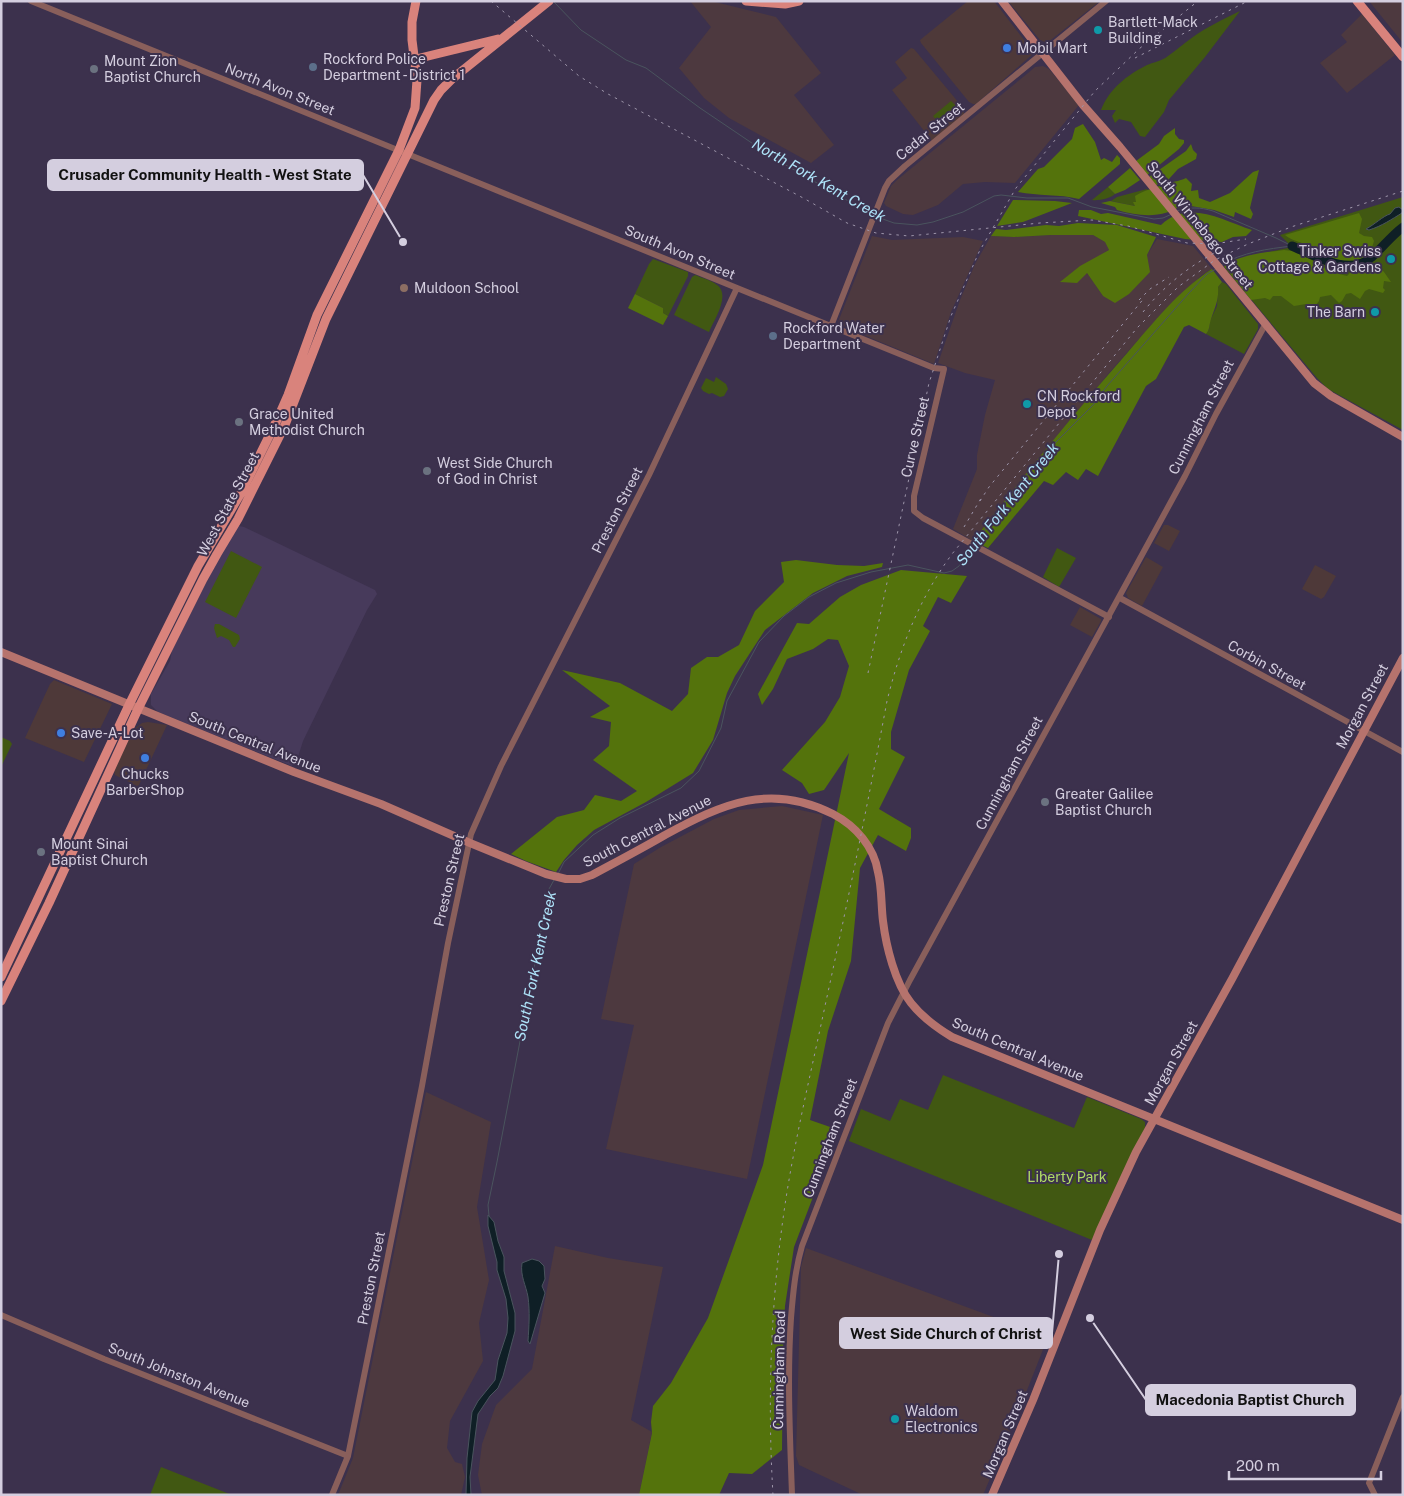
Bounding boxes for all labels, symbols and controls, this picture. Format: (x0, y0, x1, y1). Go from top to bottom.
place label: Bartlett-Mack Building (1108, 14, 1198, 46)
marker: Bartlett-Mack Building (1092, 24, 1104, 36)
place label: Mobil Mart (1017, 40, 1088, 56)
marker: Mobil Mart (1001, 42, 1013, 54)
place label: Rockford Police Department - District 1 (323, 51, 465, 83)
place label: Mount Zion Baptist Church (104, 53, 201, 85)
street label: North Avon Street (223, 60, 337, 118)
marker: Rockford Police Department - District 1 (307, 61, 319, 73)
marker: Mount Zion Baptist Church (88, 63, 100, 75)
street label: Cedar Street (893, 99, 967, 163)
water label: North Fork Kent Creek (749, 135, 889, 226)
street label: South Winnebago Street (1144, 158, 1256, 292)
callout: Crusader Community Health - West State (48, 160, 363, 190)
text: Crusader Community Health - West State (58, 166, 352, 183)
street label: South Avon Street (622, 221, 738, 283)
place label: Tinker Swiss Cottage & Gardens (1258, 243, 1381, 275)
marker: Tinker Swiss Cottage & Gardens (1385, 253, 1397, 265)
place label: Muldoon School (414, 280, 519, 296)
marker: Muldoon School (398, 282, 410, 294)
place label: The Barn (1307, 304, 1365, 320)
marker: The Barn (1369, 306, 1381, 318)
place label: Rockford Water Department (783, 320, 885, 352)
marker: Rockford Water Department (767, 330, 779, 342)
street label: Cunningham Street (1165, 357, 1237, 477)
place label: CN Rockford Depot (1037, 388, 1120, 420)
street label: Curve Street (898, 395, 932, 479)
marker: CN Rockford Depot (1021, 398, 1033, 410)
place label: Grace United Methodist Church (249, 406, 365, 438)
marker: Grace United Methodist Church (233, 416, 245, 428)
water label: South Fork Kent Creek (952, 439, 1062, 569)
street label: West State Street (194, 449, 262, 559)
place label: West Side Church of God in Christ (437, 455, 553, 487)
street label: Preston Street (588, 464, 646, 556)
marker: West Side Church of God in Christ (421, 465, 433, 477)
street label: Corbin Street (1225, 637, 1309, 693)
street label: Morgan Street (1333, 661, 1391, 751)
street label: South Central Avenue (186, 708, 324, 776)
street label: Cunningham Street (972, 713, 1046, 833)
place label: Save-A-Lot (71, 725, 143, 741)
marker: Save-A-Lot (55, 727, 67, 739)
marker: Chucks BarberShop (139, 752, 151, 764)
place label: Chucks BarberShop (106, 766, 184, 798)
place label: Greater Galilee Baptist Church (1055, 786, 1154, 818)
street label: South Central Avenue (580, 792, 714, 870)
marker: Greater Galilee Baptist Church (1039, 796, 1051, 808)
street label: Preston Street (431, 832, 467, 928)
place label: Mount Sinai Baptist Church (51, 836, 148, 868)
marker: Mount Sinai Baptist Church (35, 846, 47, 858)
water label: South Fork Kent Creek (511, 889, 559, 1043)
street label: South Central Avenue (950, 1014, 1086, 1084)
street label: Morgan Street (1141, 1018, 1201, 1108)
street label: Cunningham Street (800, 1076, 860, 1200)
park label: Liberty Park (1027, 1169, 1107, 1185)
street label: Preston Street (354, 1230, 388, 1326)
street label: Cunningham Road (770, 1310, 788, 1430)
callout: West Side Church of Christ (840, 1318, 1052, 1348)
text: West Side Church of Christ (850, 1325, 1042, 1342)
street label: South Johnston Avenue (106, 1339, 252, 1411)
callout: Macedonia Baptist Church (1146, 1385, 1355, 1415)
street label: Morgan Street (979, 1388, 1031, 1480)
text: Macedonia Baptist Church (1156, 1391, 1345, 1408)
place label: Waldom Electronics (905, 1403, 978, 1435)
marker: Waldom Electronics (889, 1413, 901, 1425)
scale bar (1229, 1448, 1382, 1480)
text: 200 m (1236, 1457, 1280, 1474)

